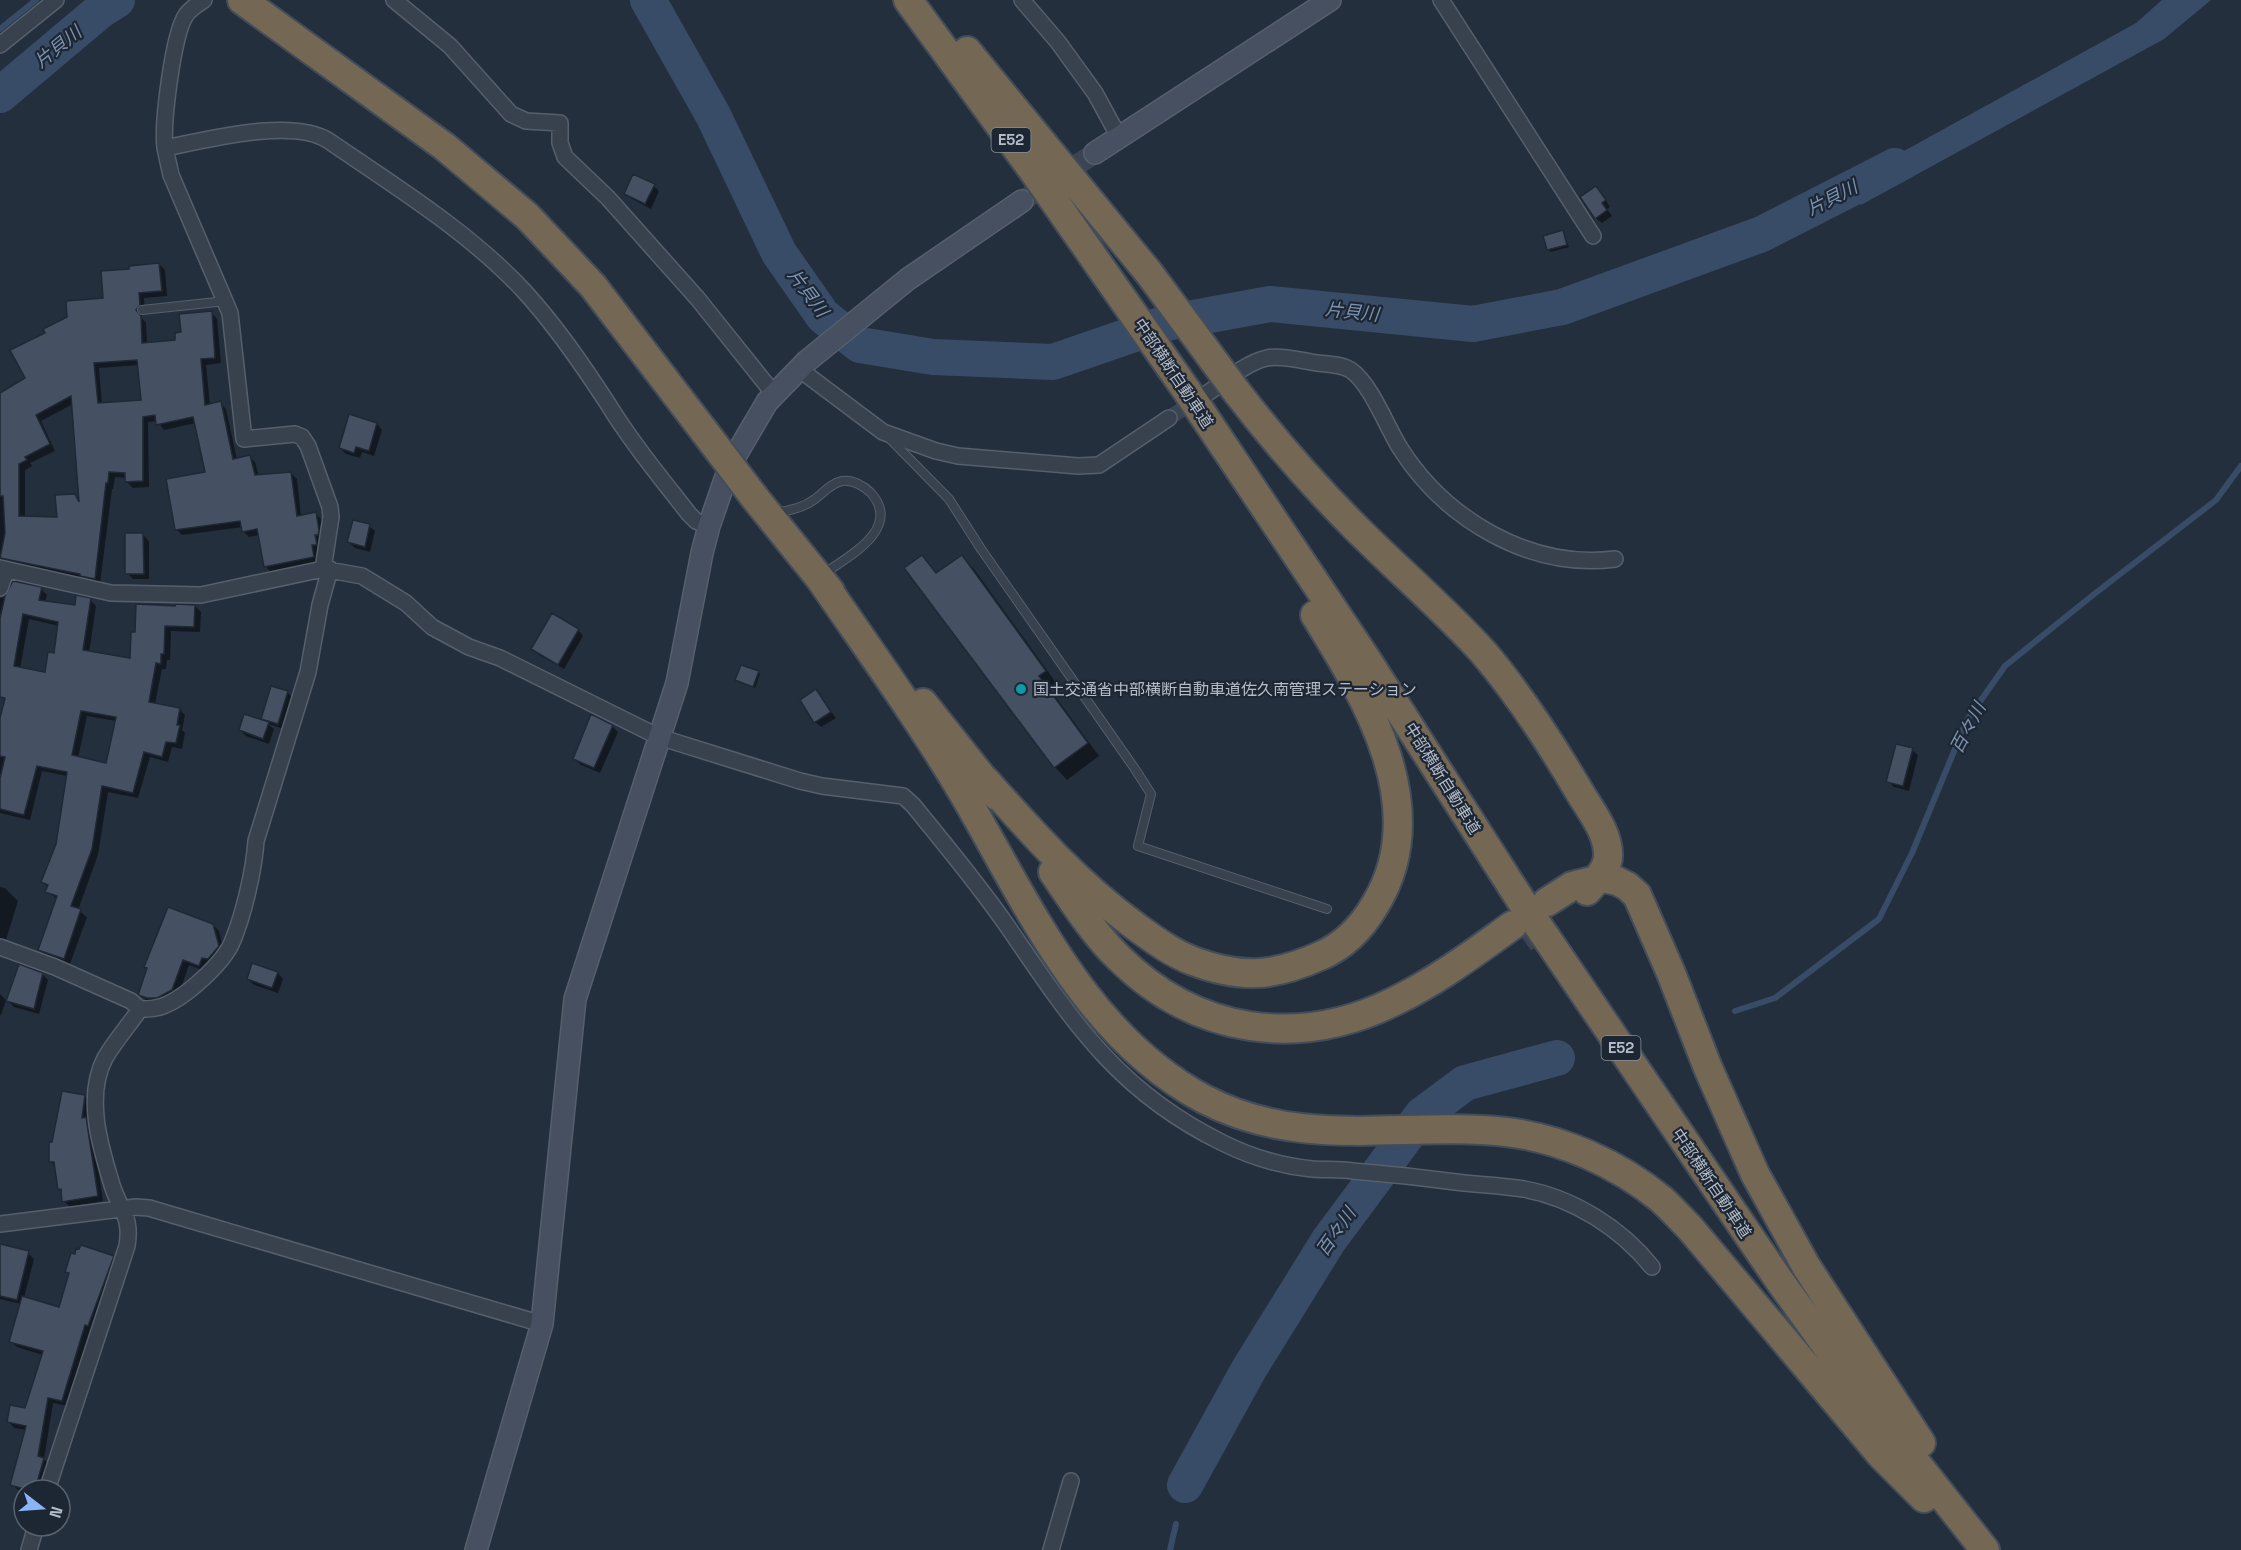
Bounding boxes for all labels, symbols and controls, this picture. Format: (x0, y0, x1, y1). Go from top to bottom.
water label: 片貝川 (29, 19, 87, 73)
road number: E52 (992, 128, 1030, 152)
water label: 片貝川 (1802, 174, 1863, 220)
water label: 片貝川 (783, 264, 835, 323)
water label: 片貝川 (1324, 297, 1382, 326)
street label: 中部横断自動車道 (1129, 314, 1218, 432)
place label: 国土交通省中部横断自動車道佐久南管理ステーション (1033, 679, 1417, 700)
marker: 国土交通省中部横断自動車道佐久南管理ステーション (1014, 682, 1028, 696)
water label: 百々川 (1945, 697, 1991, 757)
street label: 中部横断自動車道 (1400, 718, 1485, 838)
road number: E52 (1602, 1036, 1640, 1060)
street label: 中部横断自動車道 (1667, 1124, 1756, 1242)
water label: 百々川 (1311, 1201, 1362, 1260)
north arrow (12, 1478, 72, 1538)
text: N (44, 1504, 67, 1520)

